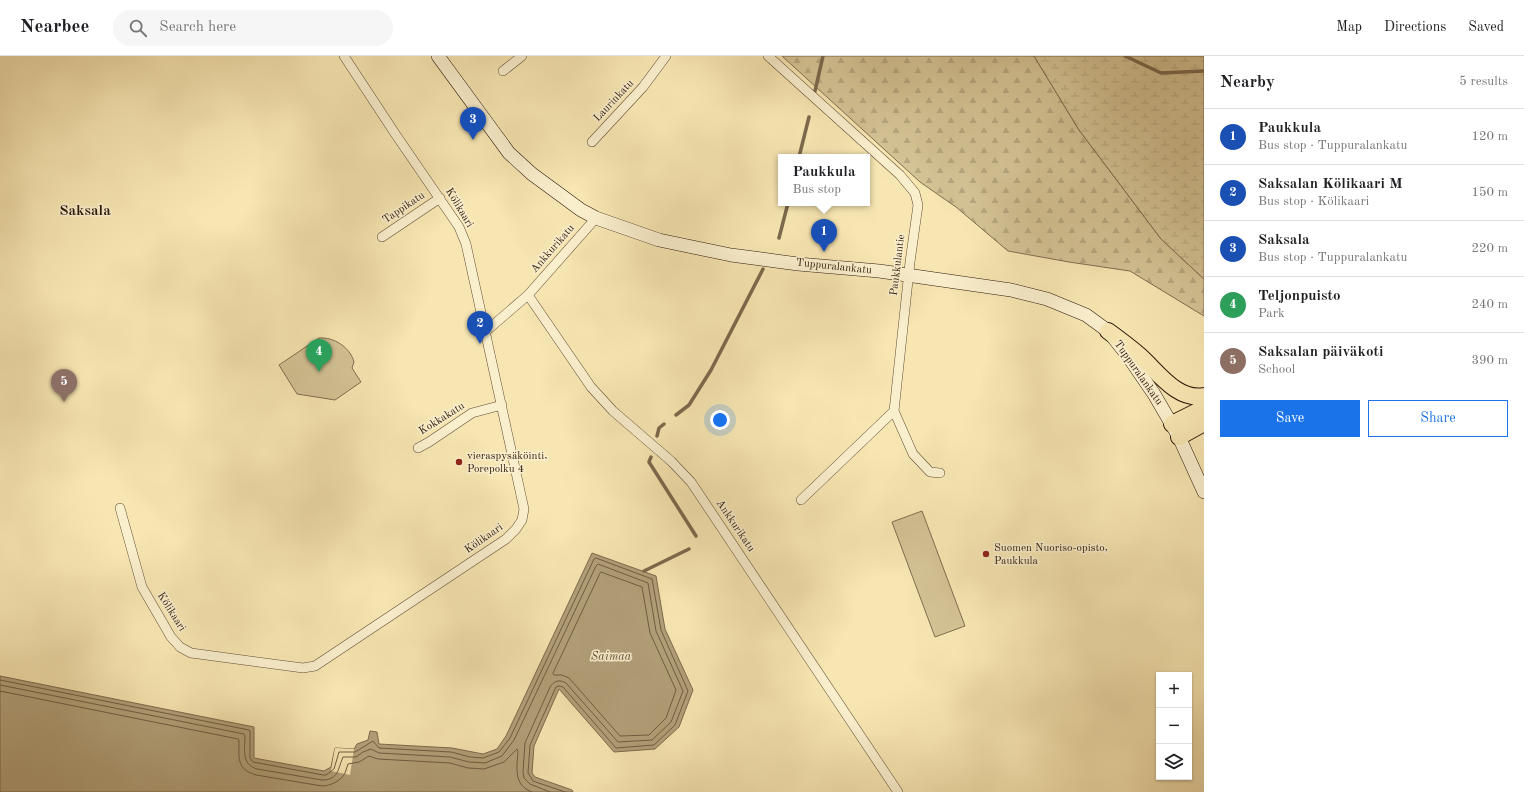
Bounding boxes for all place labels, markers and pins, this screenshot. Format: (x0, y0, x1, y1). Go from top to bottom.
pin: 3 (460, 107, 486, 140)
pin: 1 (811, 219, 837, 252)
pin: 2 (467, 311, 493, 344)
pin: 4 (306, 339, 332, 372)
pin: 5 (51, 369, 77, 402)
place label: vieraspysäköinti, Porepolku 4 (467, 451, 547, 475)
marker: vieraspysäköinti, Porepolku 4 (454, 457, 464, 467)
place label: Suomen Nuoriso-opisto, Paukkula (994, 543, 1108, 567)
marker: Suomen Nuoriso-opisto, Paukkula (981, 549, 991, 559)

